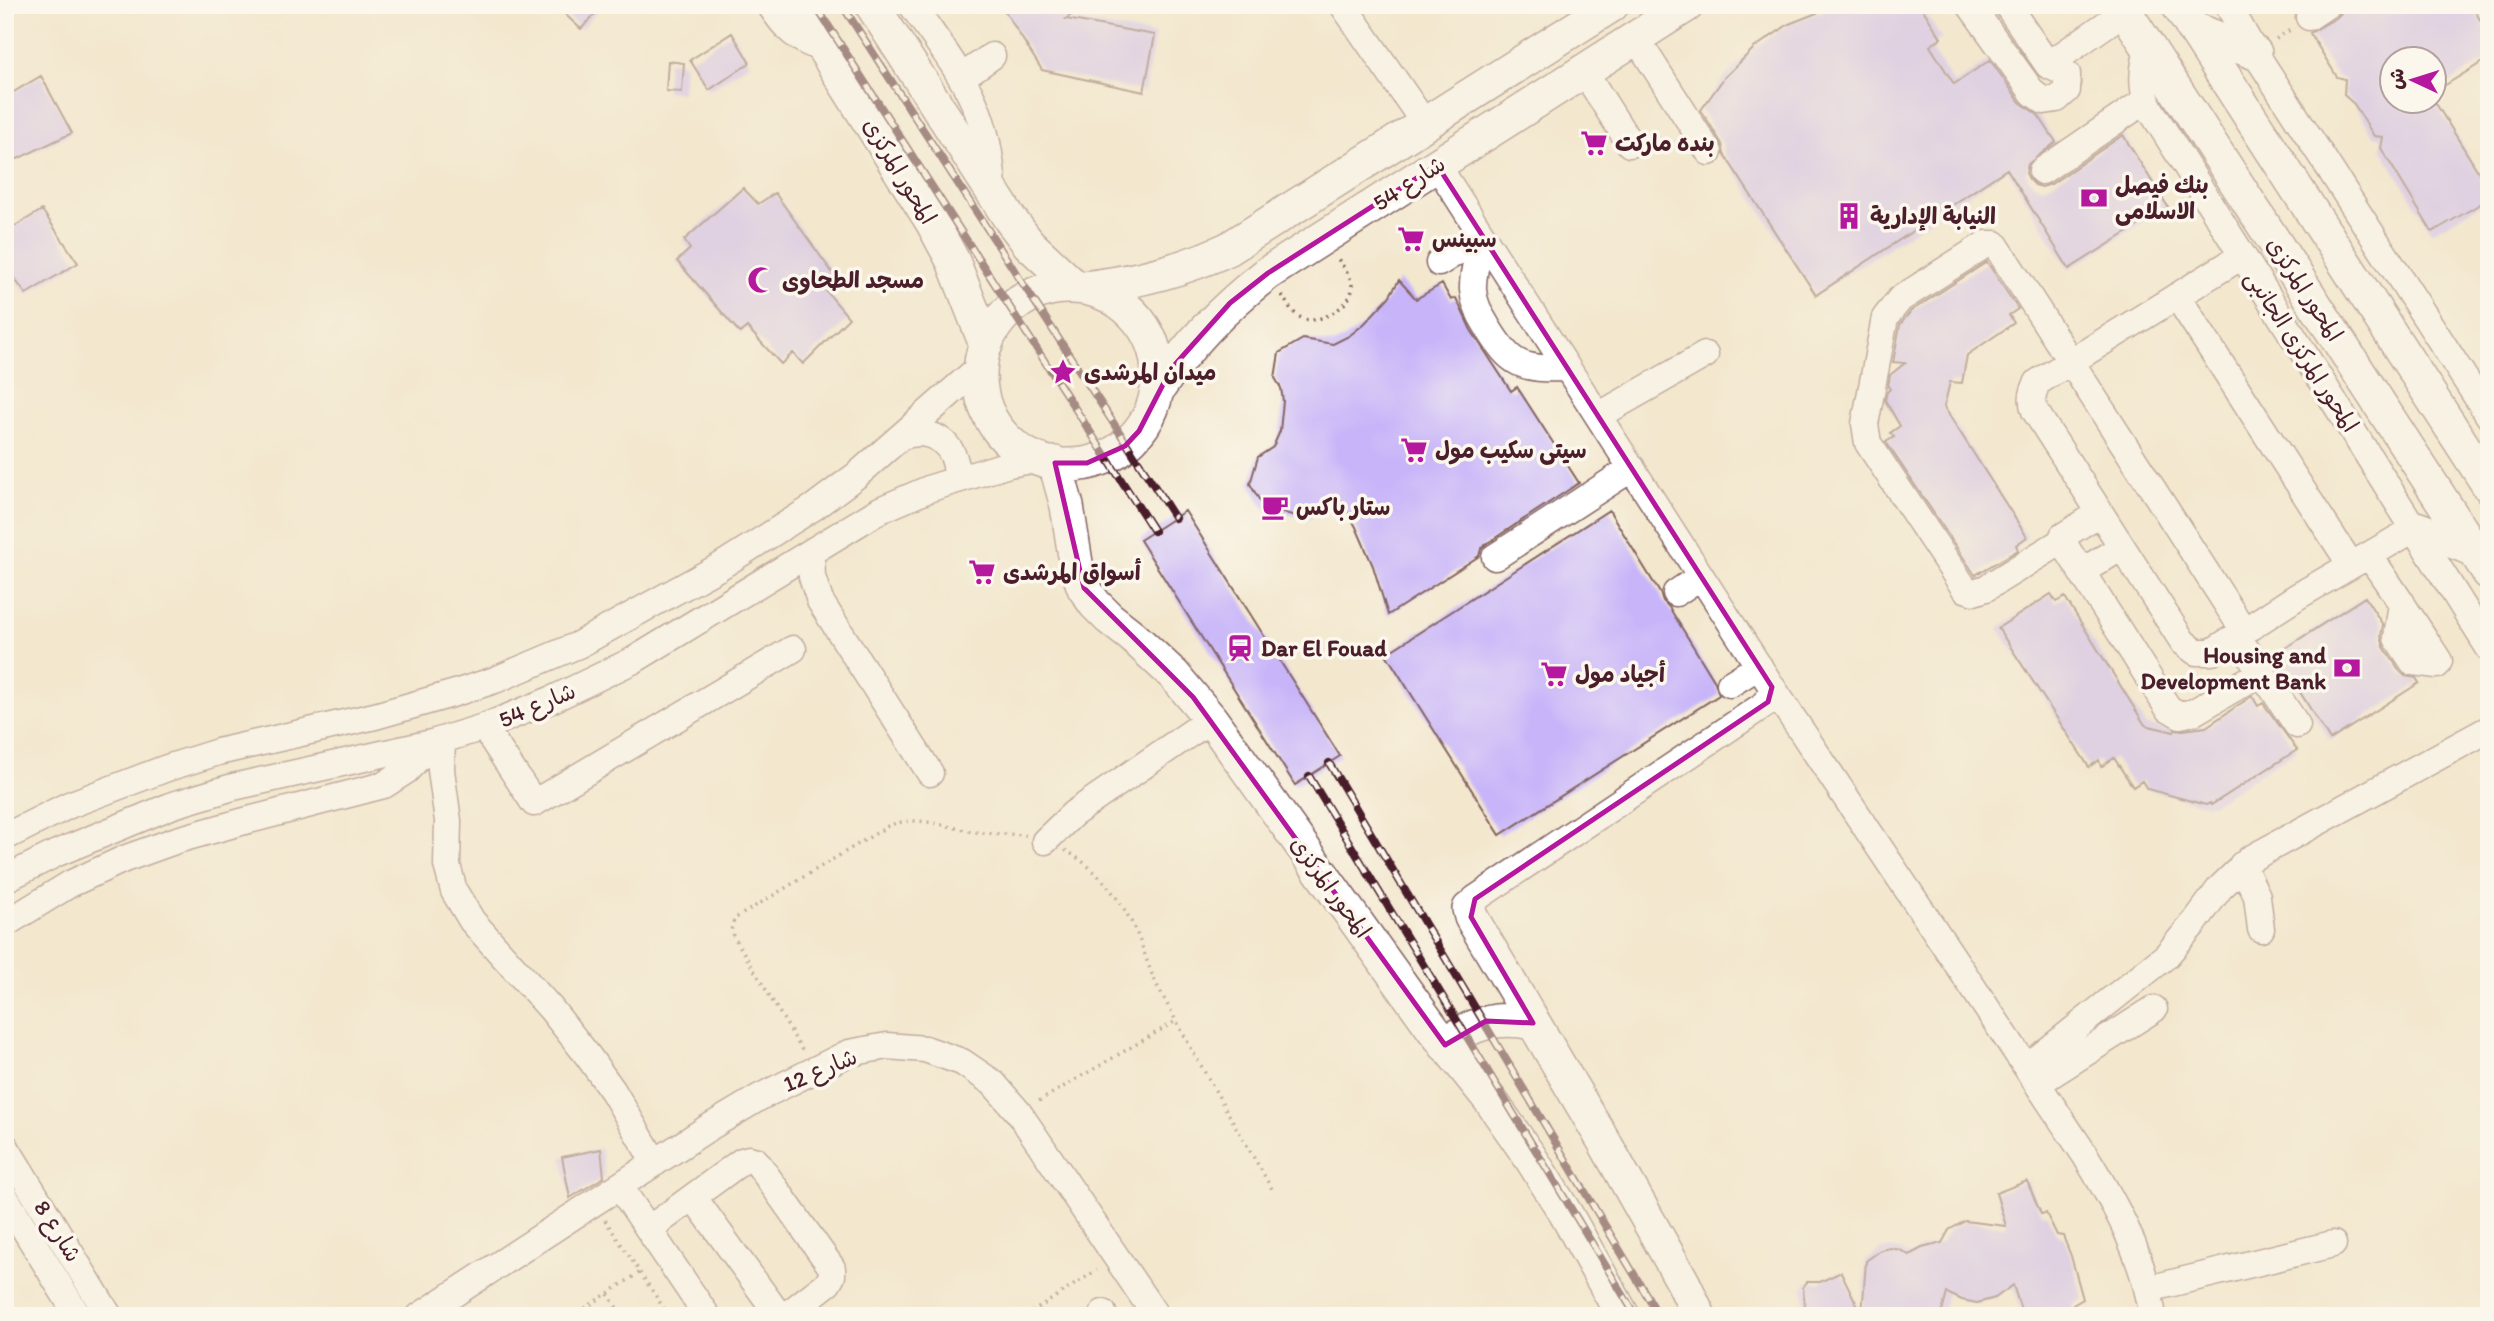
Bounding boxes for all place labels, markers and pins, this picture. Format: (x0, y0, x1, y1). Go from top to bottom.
supermarket icon: بنده ماركت (1579, 128, 1609, 158)
place label: بنده ماركت (1615, 129, 1715, 157)
place label: بنك فيصل الاسلامى (2115, 171, 2209, 226)
bank icon: بنك فيصل الاسلامى (2079, 183, 2109, 213)
building icon: النيابة الإدارية (1834, 201, 1864, 231)
place label: النيابة الإدارية (1870, 202, 1996, 231)
supermarket icon: سبينس (1396, 224, 1426, 254)
place label: سبينس (1432, 225, 1497, 253)
mosque icon: مسجد الطحاوى (746, 265, 776, 295)
place label: مسجد الطحاوى (782, 266, 924, 295)
place icon: ميدان المرشدى (1048, 357, 1078, 387)
place label: ميدان المرشدى (1084, 358, 1216, 386)
supermarket icon: سيتى سكيب مول (1399, 435, 1429, 465)
place label: سيتى سكيب مول (1435, 436, 1587, 465)
cafe icon: ستار باكس (1260, 492, 1290, 522)
place label: ستار باكس (1296, 493, 1390, 521)
supermarket icon: أسواق المرشدى (967, 557, 997, 587)
place label: أسواق المرشدى (1003, 558, 1142, 587)
station icon: Dar El Fouad (1225, 633, 1255, 663)
place label: Dar El Fouad (1261, 634, 1387, 662)
place label: Housing and Development Bank (2141, 641, 2327, 695)
bank icon: Housing and Development Bank (2332, 653, 2362, 683)
supermarket icon: أجياد مول (1539, 659, 1569, 689)
place label: أجياد مول (1575, 660, 1666, 689)

